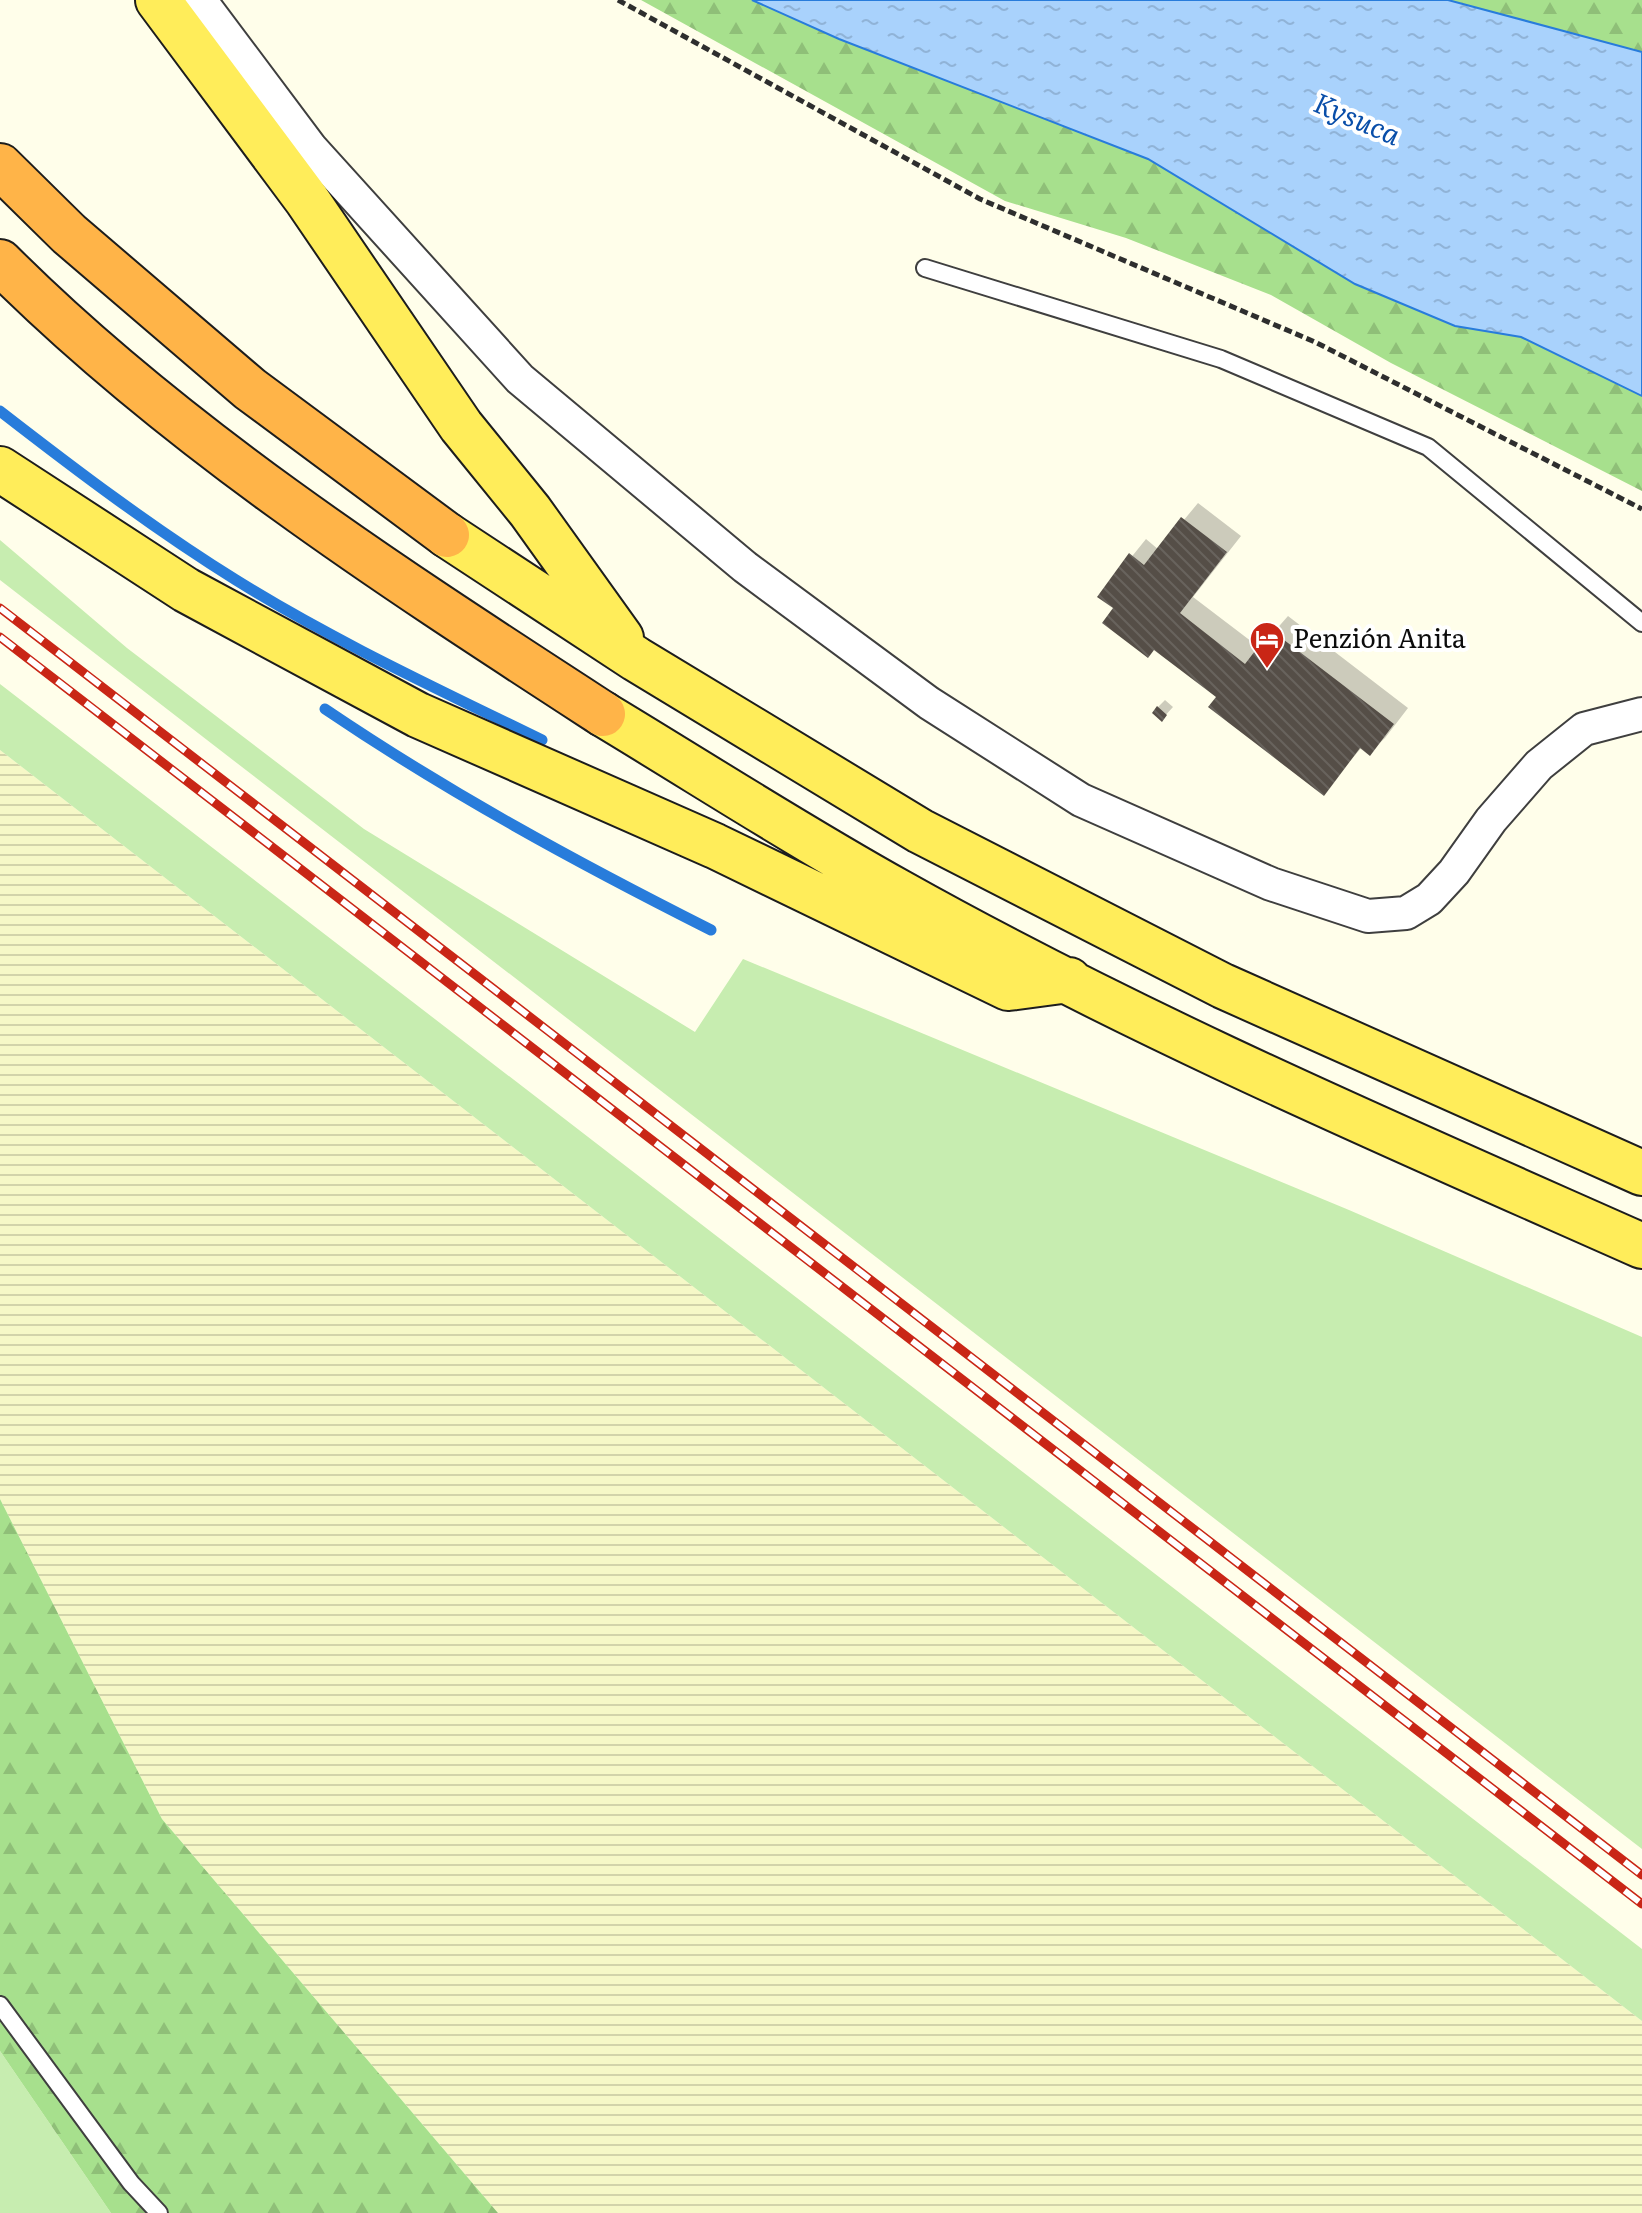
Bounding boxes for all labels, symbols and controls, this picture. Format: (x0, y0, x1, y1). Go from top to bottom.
water label: Kysuca (1308, 80, 1408, 154)
place label: Penzión Anita (1293, 617, 1466, 656)
hotel icon: Penzión Anita (1248, 620, 1286, 670)

